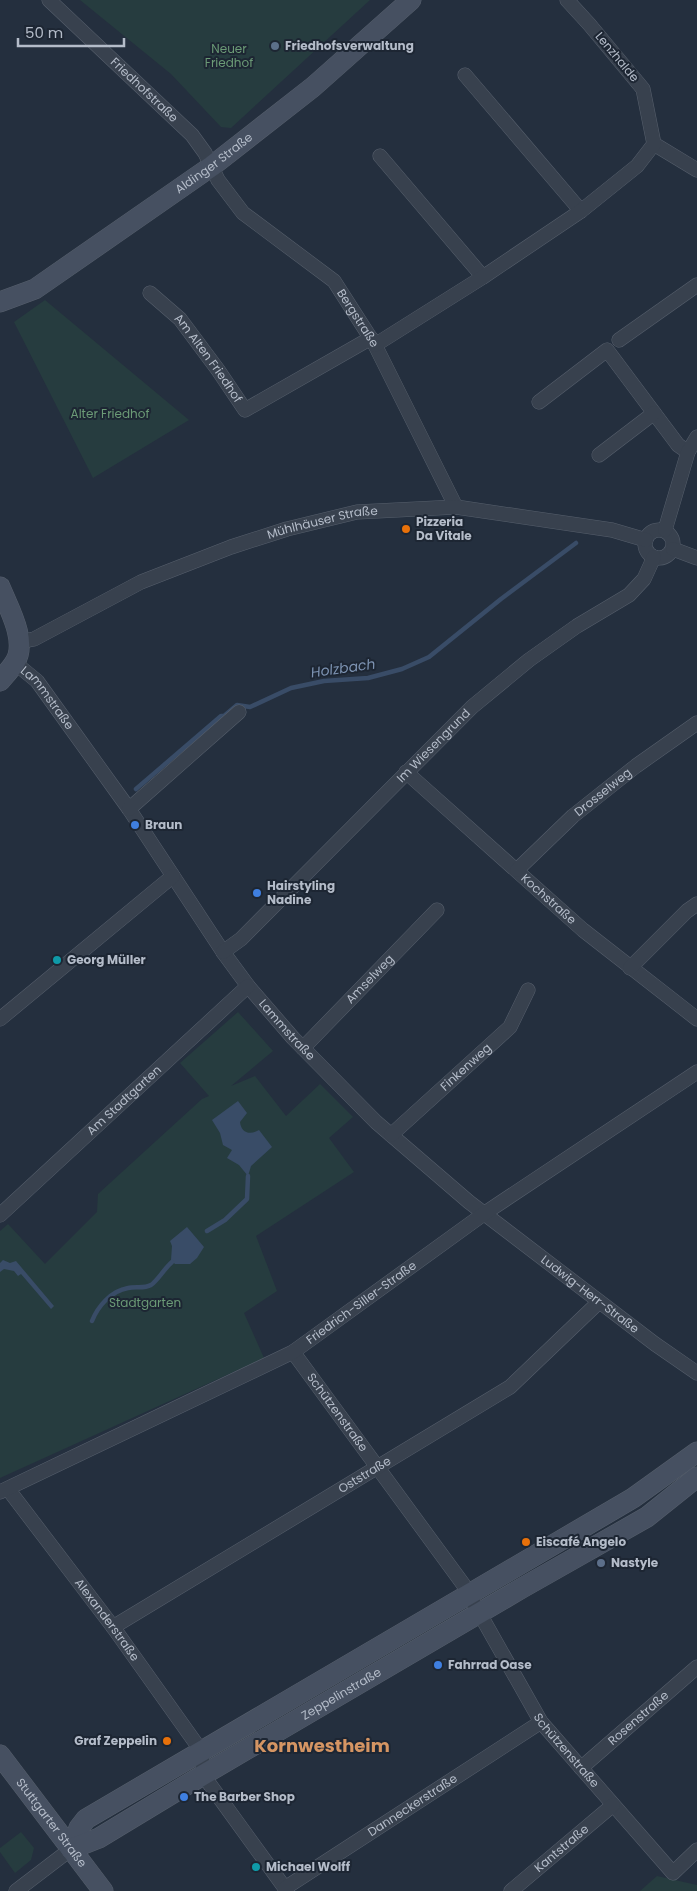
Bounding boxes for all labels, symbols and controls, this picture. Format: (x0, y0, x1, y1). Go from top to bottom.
scale bar (18, 15, 124, 47)
text: 50 m (25, 22, 63, 43)
street label: Lenzhalde (592, 28, 643, 85)
place label: Friedhofsverwaltung (285, 37, 414, 54)
park label: Neuer Friedhof (205, 40, 253, 71)
marker: Friedhofsverwaltung (269, 40, 281, 52)
street label: Friedhofstraße (107, 53, 182, 126)
street label: Aldinger Straße (171, 128, 256, 197)
street label: Bergstraße (333, 285, 383, 350)
street label: Am Alten Friedhof (171, 309, 247, 406)
park label: Alter Friedhof (71, 405, 149, 422)
street label: Mühlhäuser Straße (265, 502, 378, 543)
place label: Pizzeria Da Vitale (416, 513, 472, 544)
marker: Pizzeria Da Vitale (400, 523, 412, 535)
water label: Holzbach (310, 654, 377, 682)
street label: Lammstraße (17, 662, 78, 733)
street label: Im Wiesengrund (392, 705, 474, 786)
street label: Drosselweg (570, 764, 635, 820)
place label: Braun (145, 816, 182, 833)
marker: Braun (129, 819, 141, 831)
street label: Kochstraße (518, 870, 580, 928)
place label: Hairstyling Nadine (267, 877, 335, 908)
marker: Hairstyling Nadine (251, 887, 263, 899)
street label: Amselweg (342, 950, 397, 1007)
place label: Georg Müller (67, 951, 146, 968)
marker: Georg Müller (51, 954, 63, 966)
street label: Lammstraße (255, 995, 319, 1064)
street label: Finkenweg (436, 1039, 495, 1094)
street label: Am Stadtgarten (83, 1061, 165, 1139)
street label: Ludwig-Herr-Straße (538, 1251, 643, 1337)
street label: Friedrich-Siller-Straße (302, 1257, 420, 1348)
park label: Stadtgarten (109, 1294, 181, 1311)
street label: Schützenstraße (303, 1369, 372, 1455)
street label: Oststraße (335, 1452, 394, 1497)
place label: Eiscafé Angelo (536, 1533, 626, 1550)
marker: Eiscafé Angelo (520, 1536, 532, 1548)
place label: Nastyle (611, 1554, 659, 1571)
marker: Nastyle (595, 1557, 607, 1569)
street label: Alexanderstraße (71, 1575, 144, 1664)
place label: Fahrrad Oase (448, 1656, 532, 1673)
marker: Fahrrad Oase (432, 1659, 444, 1671)
street label: Zeppelinstraße (298, 1663, 384, 1724)
street label: Rosenstraße (604, 1687, 672, 1749)
street label: Schützenstraße (530, 1710, 603, 1791)
place label: Graf Zeppelin (74, 1732, 157, 1749)
district label: Kornwestheim (254, 1733, 390, 1758)
marker: Graf Zeppelin (161, 1735, 173, 1747)
street label: Danneckerstraße (364, 1770, 460, 1840)
street label: Stuttgarter Straße (12, 1774, 91, 1871)
place label: The Barber Shop (194, 1788, 295, 1805)
marker: The Barber Shop (178, 1791, 190, 1803)
street label: Kantstraße (530, 1820, 592, 1876)
place label: Michael Wolff (266, 1858, 351, 1875)
marker: Michael Wolff (250, 1861, 262, 1873)

